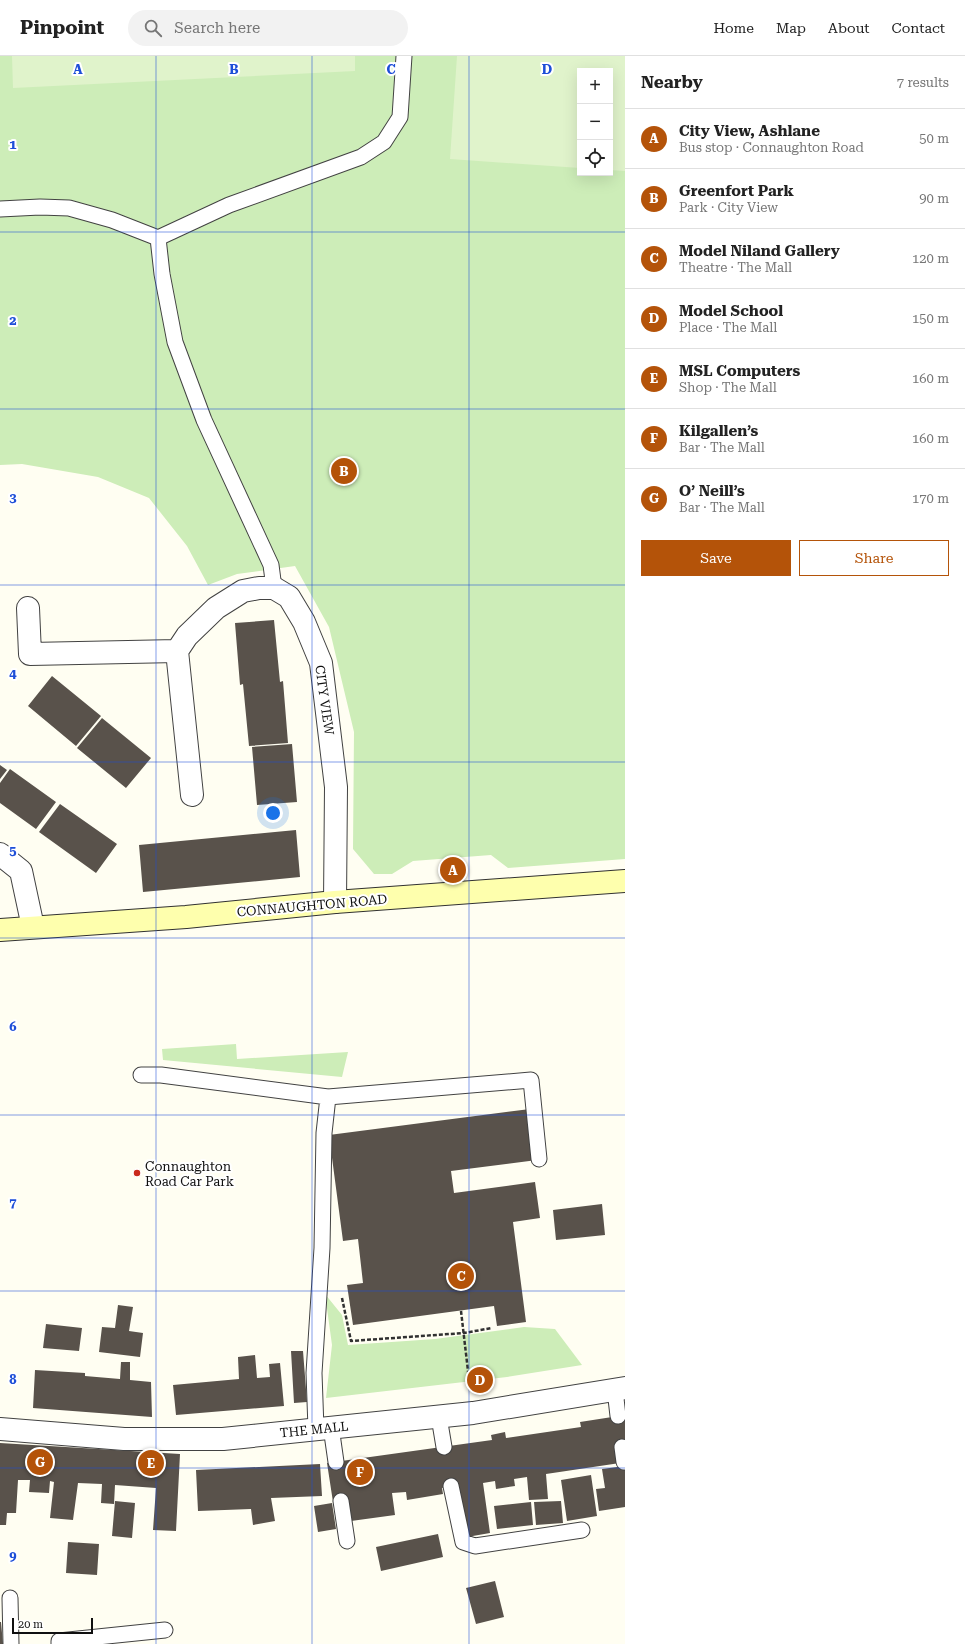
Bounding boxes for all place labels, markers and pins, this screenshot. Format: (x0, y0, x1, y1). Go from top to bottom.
pin: B (331, 456, 357, 486)
pin: A (440, 855, 466, 885)
place label: Connaughton Road Car Park (145, 1159, 234, 1189)
marker: Connaughton Road Car Park (132, 1168, 142, 1178)
pin: C (448, 1261, 474, 1291)
pin: D (467, 1365, 493, 1395)
pin: G (27, 1447, 53, 1477)
pin: E (138, 1448, 164, 1478)
pin: F (347, 1457, 373, 1487)

